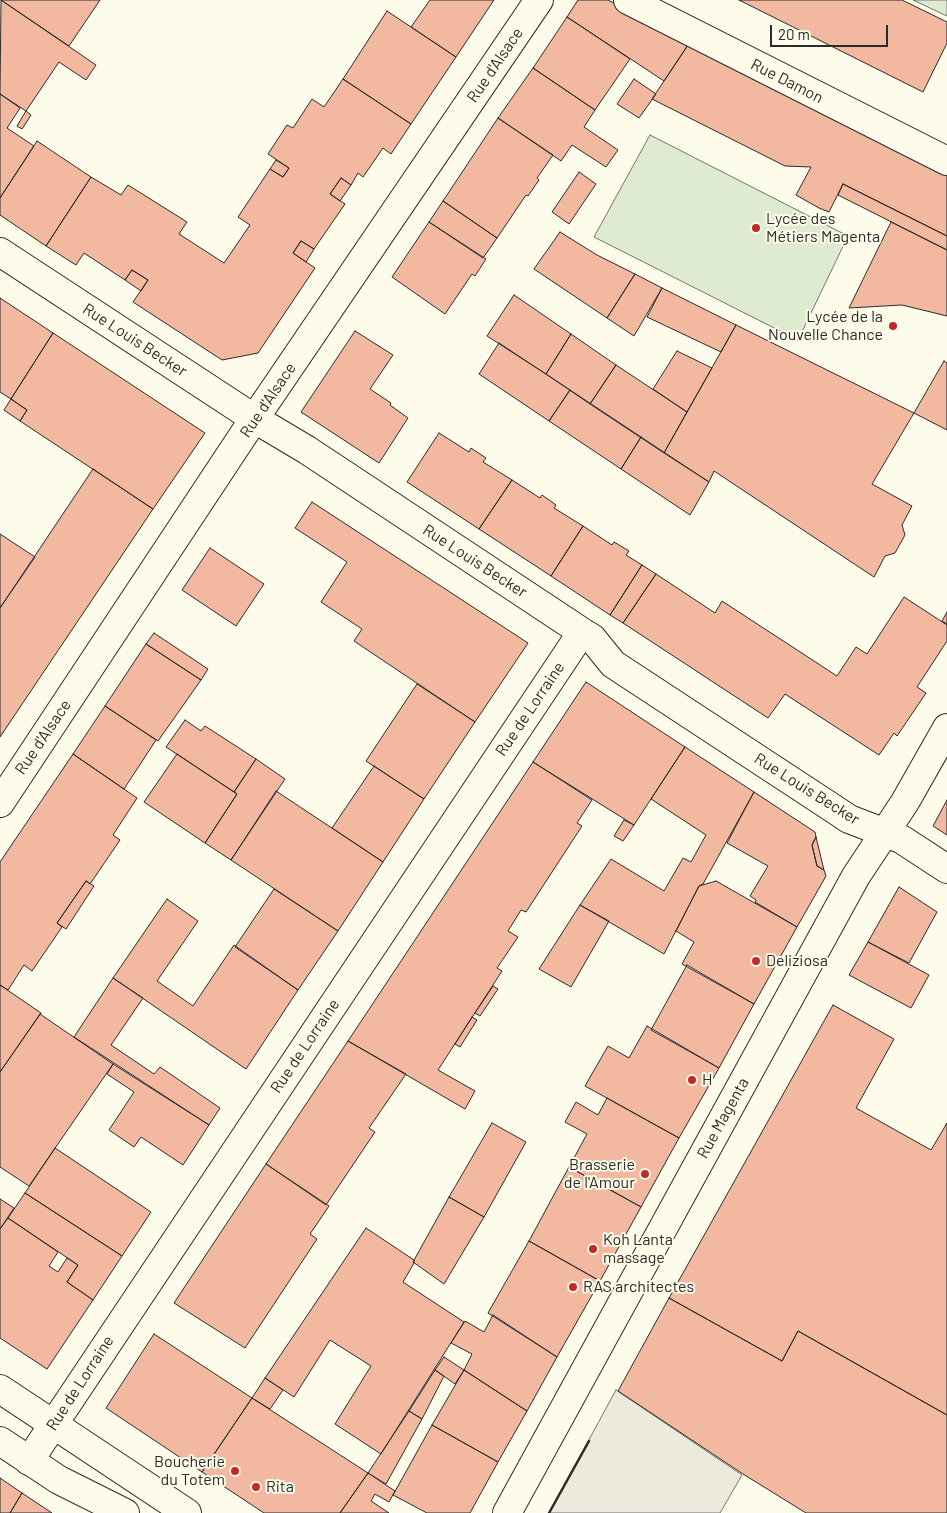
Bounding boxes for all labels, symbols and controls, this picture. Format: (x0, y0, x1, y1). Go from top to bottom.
scale bar (772, 15, 890, 47)
street label: Rue d'Alsace (463, 24, 527, 106)
text: 20 m (778, 25, 810, 43)
street label: Rue Damon (748, 55, 826, 107)
place label: Lycée des Métiers Magenta (766, 209, 880, 247)
marker: Lycée des Métiers Magenta (750, 222, 762, 234)
street label: Rue Louis Becker (79, 299, 191, 381)
place label: Lycée de la Nouvelle Chance (768, 307, 883, 345)
marker: Lycée de la Nouvelle Chance (887, 320, 899, 332)
street label: Rue d'Alsace (236, 359, 300, 441)
street label: Rue Louis Becker (419, 520, 531, 602)
street label: Rue de Lorraine (491, 658, 569, 760)
street label: Rue d'Alsace (11, 696, 75, 778)
street label: Rue Louis Becker (751, 749, 863, 829)
place label: Deliziosa (766, 951, 828, 971)
marker: Deliziosa (750, 955, 762, 967)
street label: Rue de Lorraine (266, 995, 344, 1097)
place label: H (702, 1070, 712, 1090)
marker: H (686, 1074, 698, 1086)
street label: Rue Magenta (693, 1074, 753, 1162)
place label: Brasserie de l'Amour (564, 1155, 635, 1193)
marker: Brasserie de l'Amour (639, 1168, 651, 1180)
place label: Koh Lanta massage (603, 1230, 673, 1268)
marker: Koh Lanta massage (587, 1243, 599, 1255)
place label: RAS architectes (583, 1277, 694, 1297)
marker: RAS architectes (567, 1281, 579, 1293)
street label: Rue de Lorraine (42, 1332, 118, 1434)
place label: Boucherie du Totem (154, 1452, 225, 1490)
marker: Boucherie du Totem (229, 1465, 241, 1477)
place label: Rita (266, 1477, 294, 1497)
marker: Rita (250, 1481, 262, 1493)

